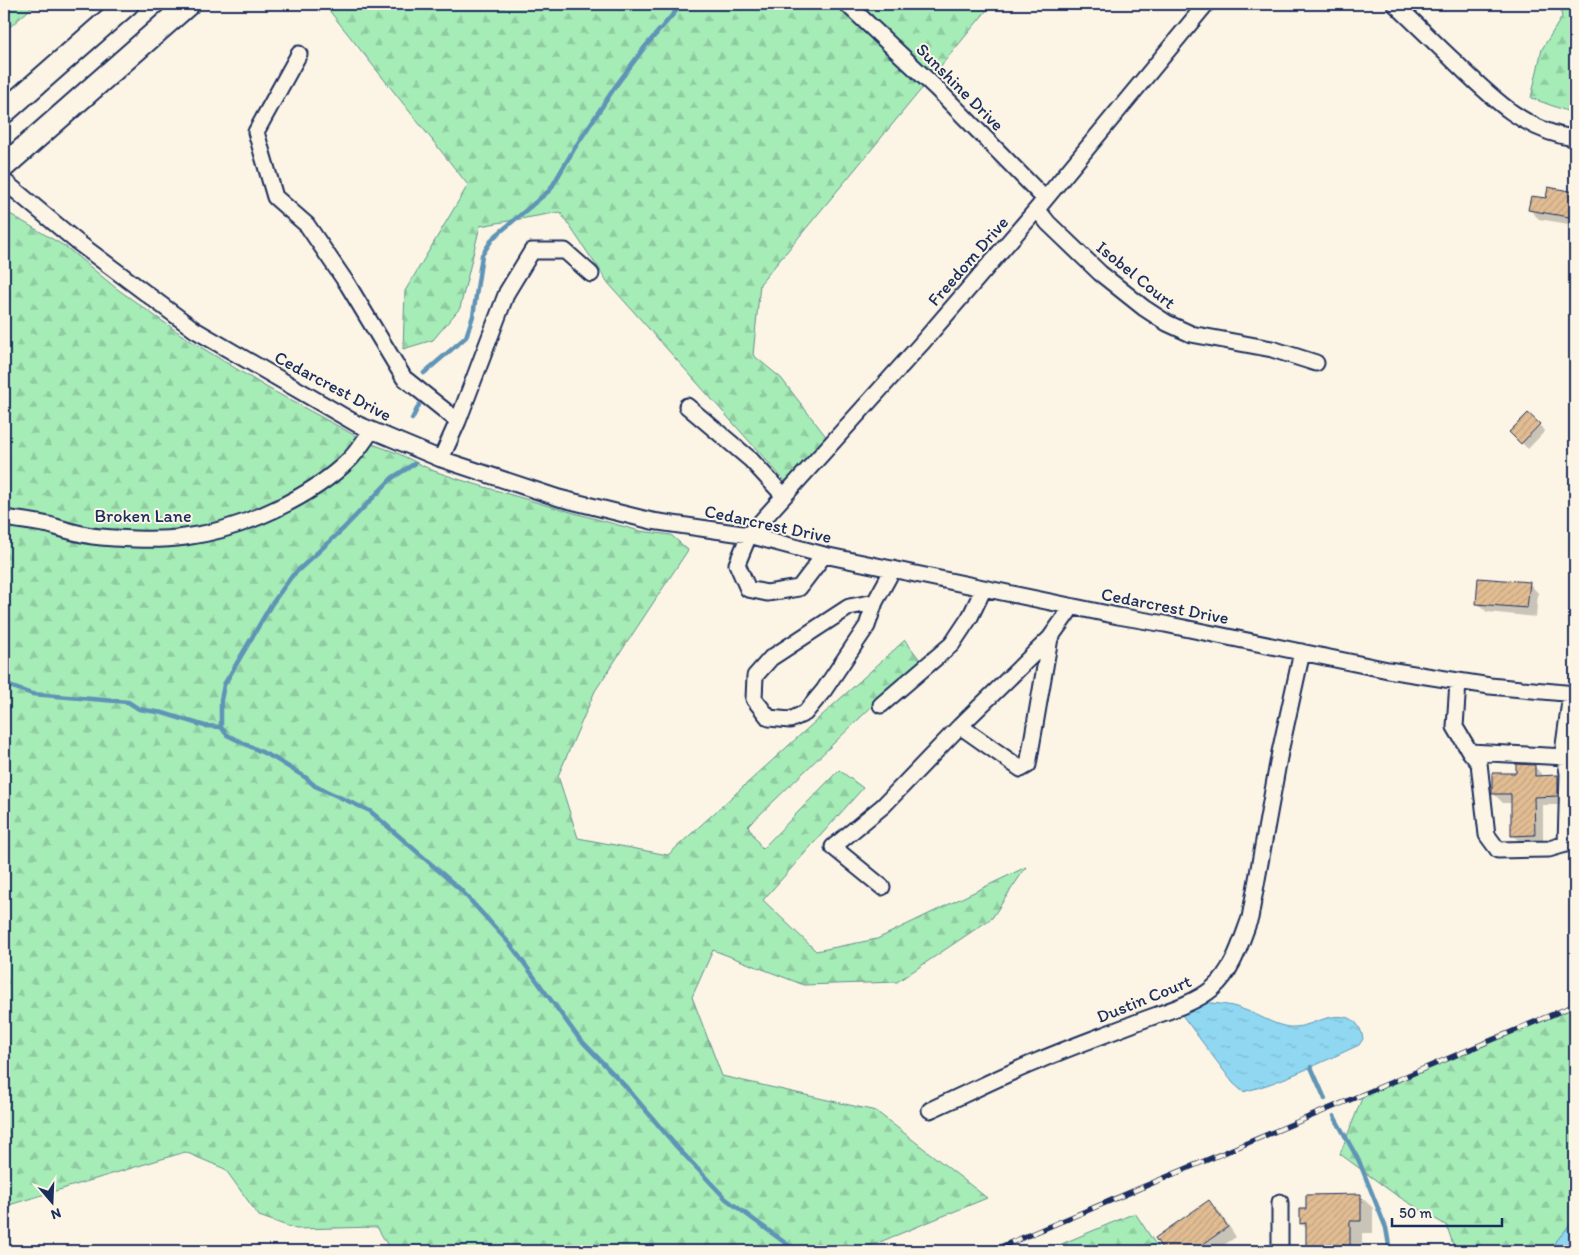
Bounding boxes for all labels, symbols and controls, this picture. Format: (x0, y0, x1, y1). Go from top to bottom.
street label: Sunshine Drive (911, 38, 1009, 136)
street label: Freedom Drive (923, 212, 1013, 310)
street label: Isobel Court (1092, 236, 1180, 314)
street label: Cedarcrest Drive (271, 346, 395, 426)
street label: Cedarcrest Drive (702, 500, 834, 548)
street label: Broken Lane (94, 505, 192, 527)
street label: Cedarcrest Drive (1099, 583, 1231, 629)
street label: Dustin Court (1094, 970, 1195, 1028)
north arrow (28, 1178, 78, 1228)
scale bar (1392, 1195, 1502, 1227)
text: N (49, 1204, 63, 1223)
text: 50 m (1399, 1204, 1432, 1222)

